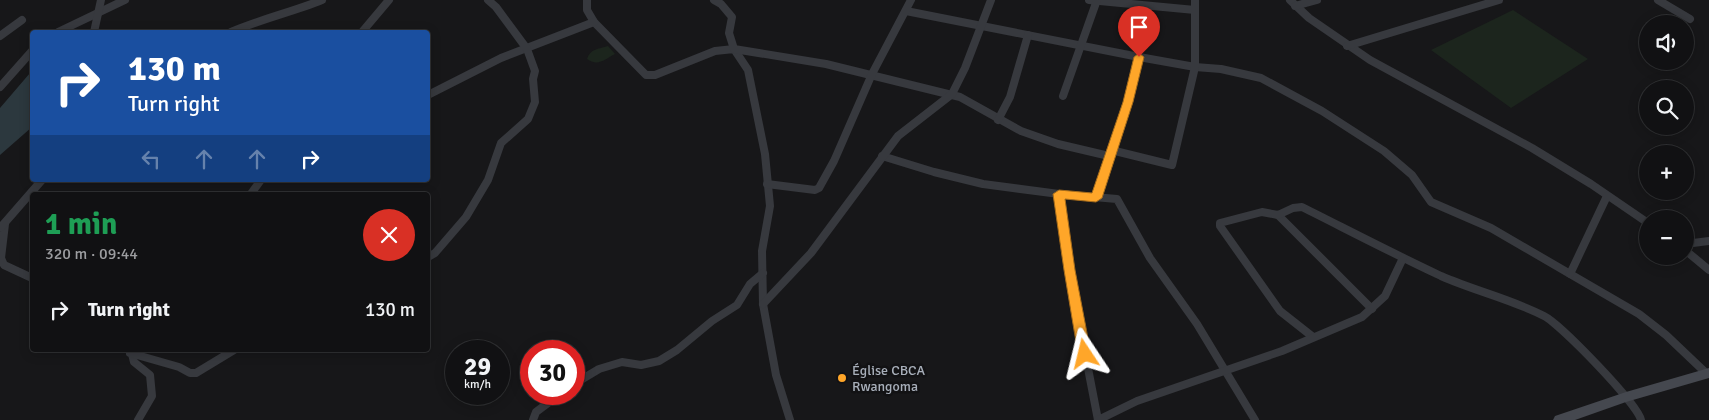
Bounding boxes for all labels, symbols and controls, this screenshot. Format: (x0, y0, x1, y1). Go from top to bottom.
pin (1118, 6, 1160, 57)
icon: arrive (1125, 13, 1153, 41)
map controls (1639, 15, 1694, 265)
button: sound (1639, 15, 1694, 70)
text: 130 m (128, 47, 221, 90)
icon: right (45, 50, 110, 115)
button: search (1639, 80, 1694, 135)
text: Turn right (128, 90, 220, 117)
icon: left (137, 145, 165, 173)
icon: ahead (190, 145, 218, 173)
icon: ahead (243, 145, 271, 173)
icon: right (296, 145, 324, 173)
button: + (1639, 145, 1694, 200)
text: 1 min (45, 206, 117, 243)
button: close (363, 209, 415, 261)
button: − (1639, 210, 1694, 265)
text: 320 m · 09:44 (45, 244, 138, 264)
icon: right (45, 296, 73, 324)
text: Turn right (88, 298, 170, 322)
text: 130 m (365, 298, 415, 322)
position arrow (1058, 327, 1110, 379)
speed limit sign: 30 (520, 340, 585, 405)
text: 29 (464, 351, 491, 382)
place label: Église CBCA Rwangoma (852, 362, 925, 395)
marker: Église CBCA Rwangoma (836, 372, 848, 384)
text: km/h (464, 377, 491, 392)

